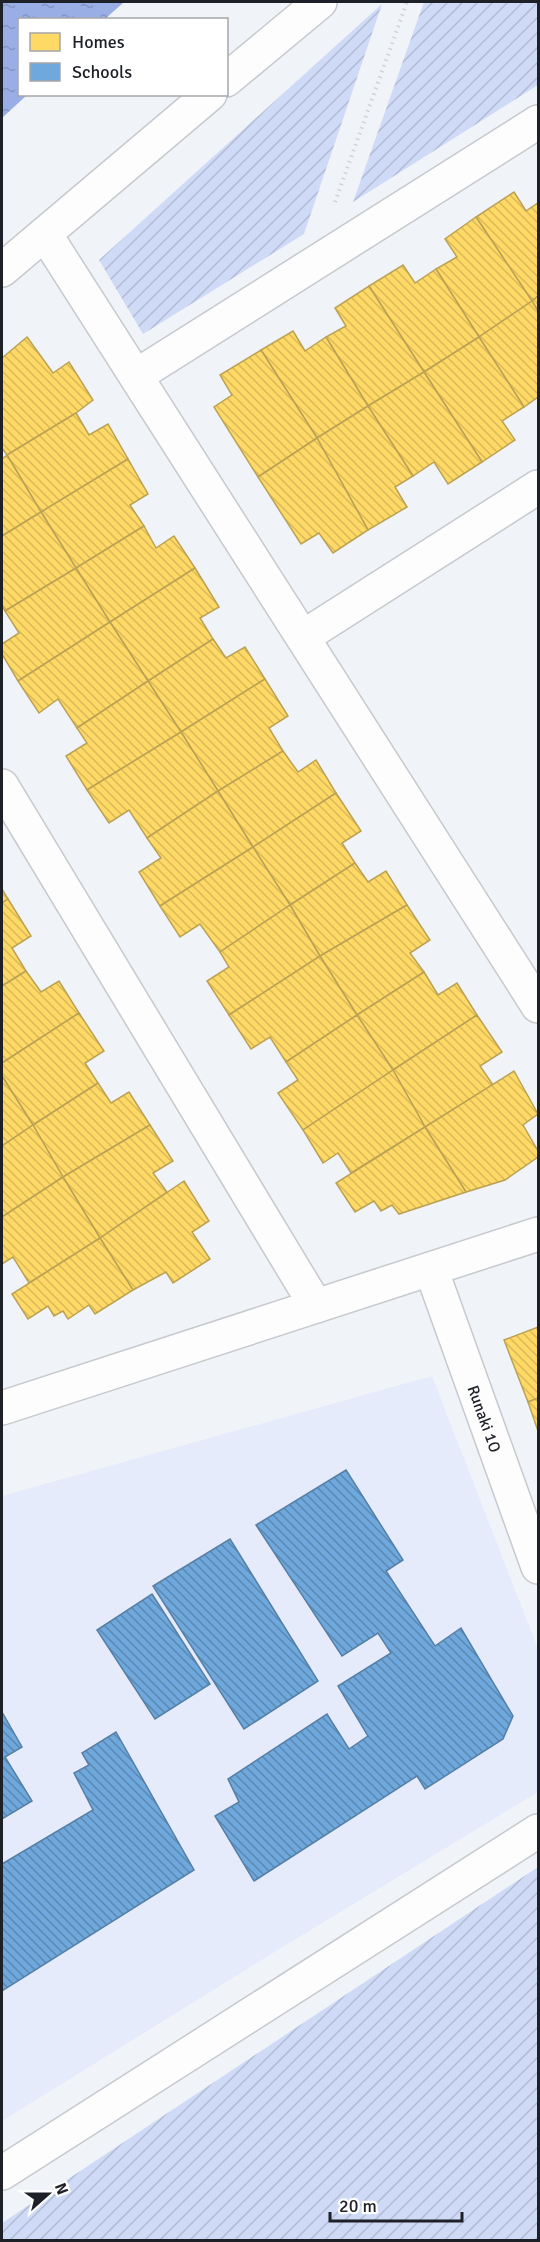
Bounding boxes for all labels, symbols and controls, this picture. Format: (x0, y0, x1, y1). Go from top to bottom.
legend (18, 18, 228, 96)
text: Homes (72, 31, 125, 53)
text: Schools (72, 61, 132, 83)
street label: Runaki 1O (463, 1383, 505, 1455)
north arrow (18, 2164, 78, 2224)
text: N (50, 2180, 72, 2198)
scale bar (330, 2185, 462, 2223)
text: 20 m (339, 2195, 377, 2217)

